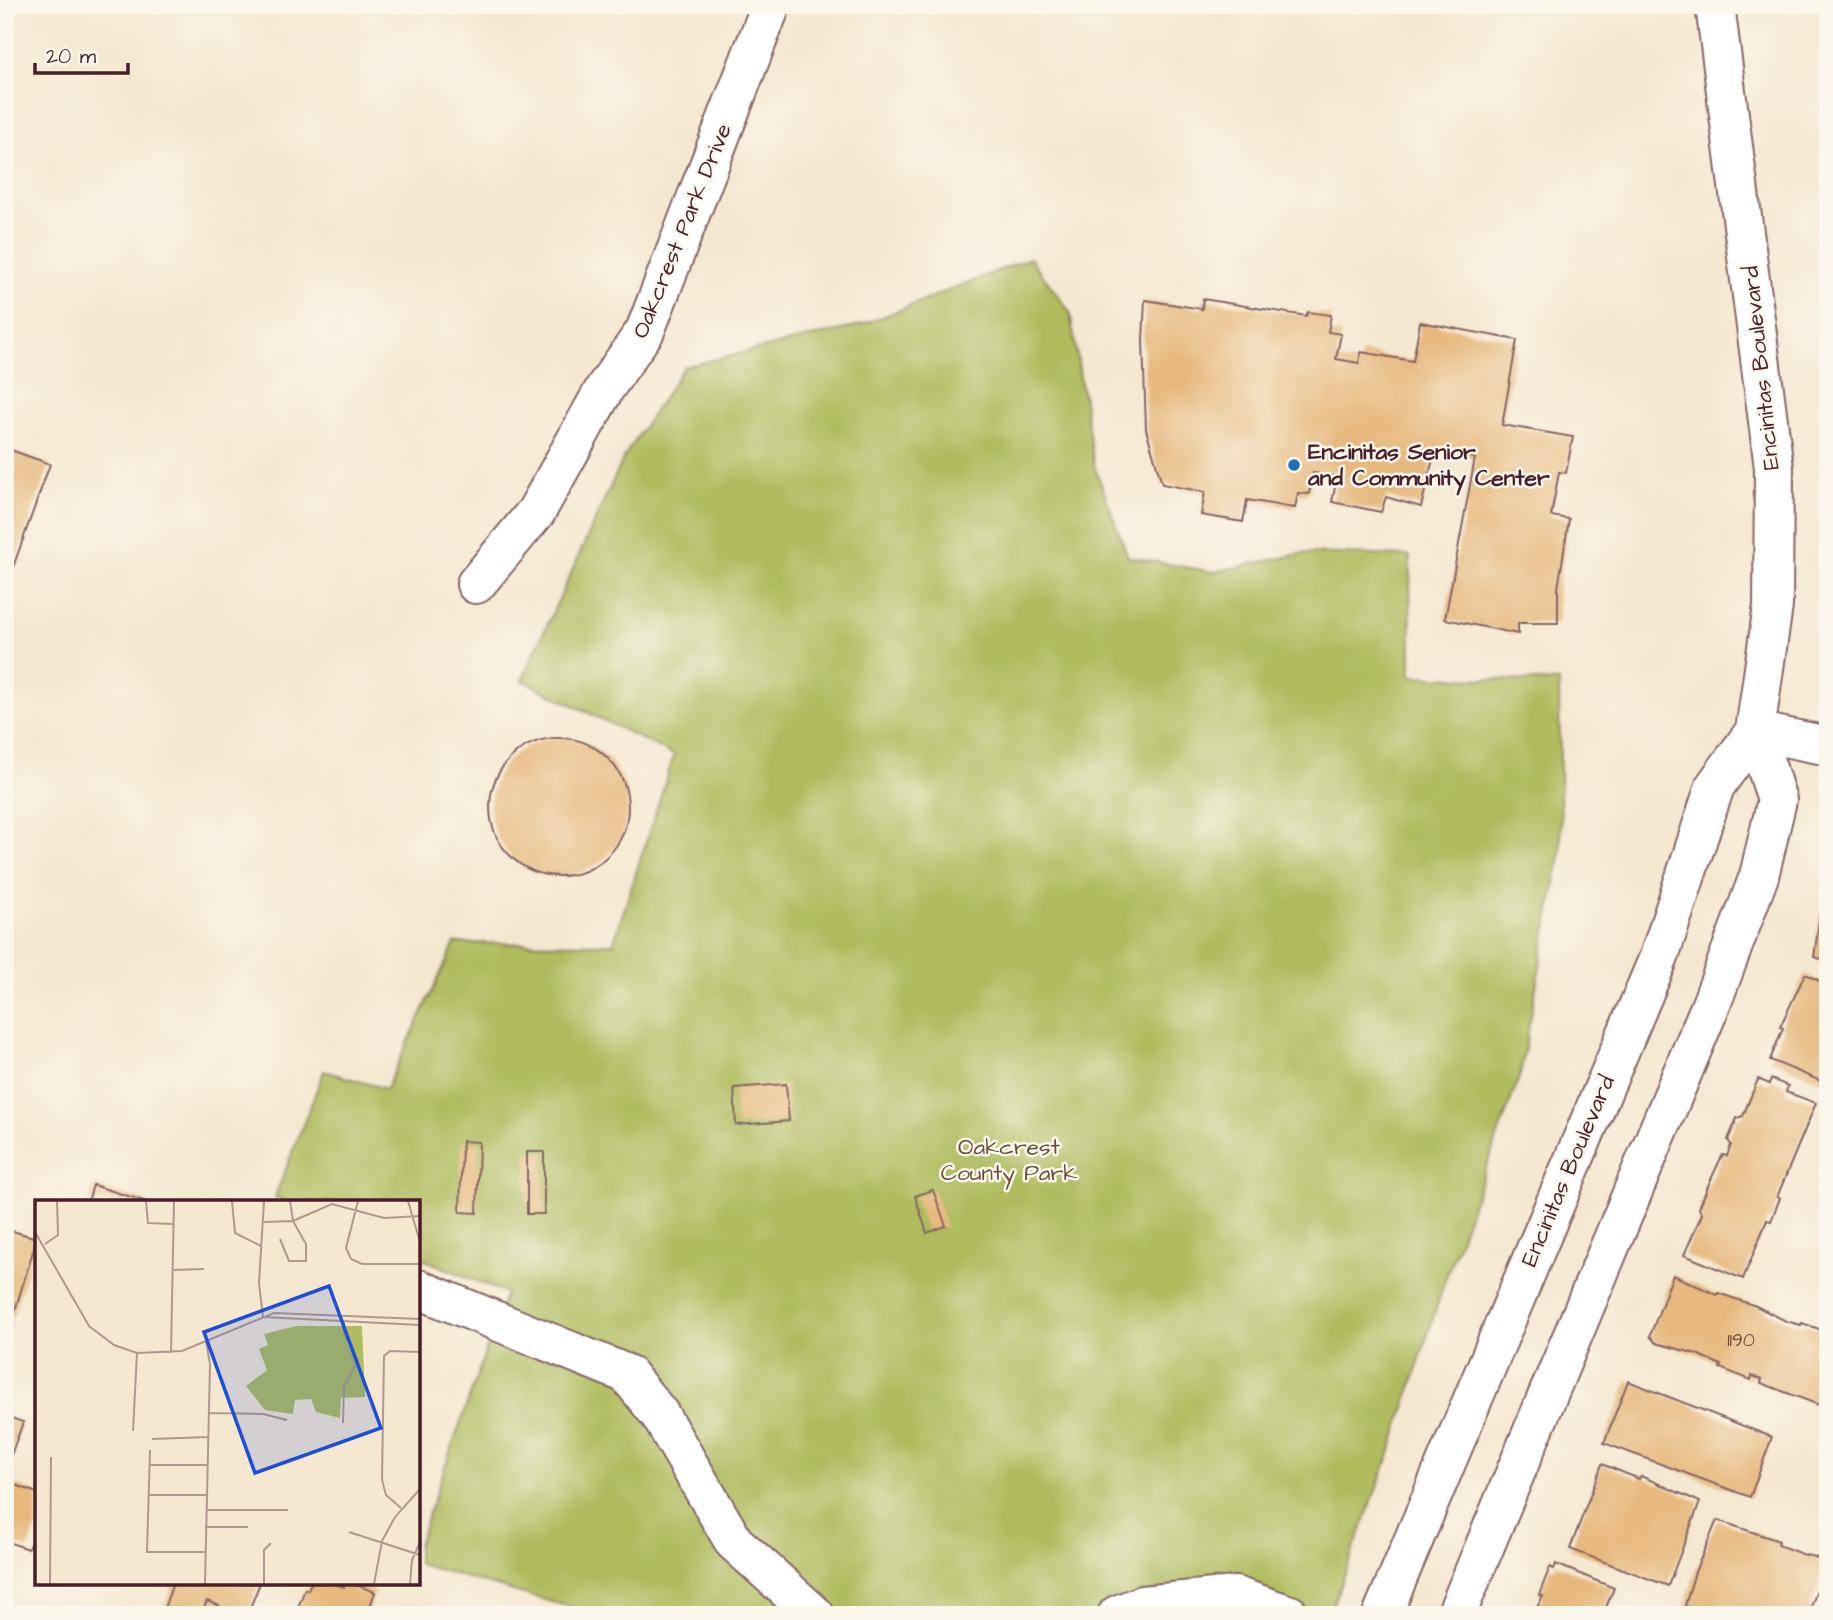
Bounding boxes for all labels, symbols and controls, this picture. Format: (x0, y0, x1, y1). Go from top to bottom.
scale bar (35, 32, 128, 76)
text: 20 m (46, 42, 97, 71)
street label: Oakcrest Park Drive (624, 119, 740, 343)
street label: Encinitas Boulevard (1734, 264, 1788, 472)
place label: Encinitas Senior and Community Center (1307, 436, 1550, 496)
marker: Encinitas Senior and Community Center (1286, 457, 1302, 473)
street label: Encinitas Boulevard (1513, 1070, 1623, 1272)
park label: Oakcrest County Park (941, 1131, 1077, 1190)
inset map (35, 1200, 420, 1585)
house number: 1190 (1727, 1327, 1755, 1354)

